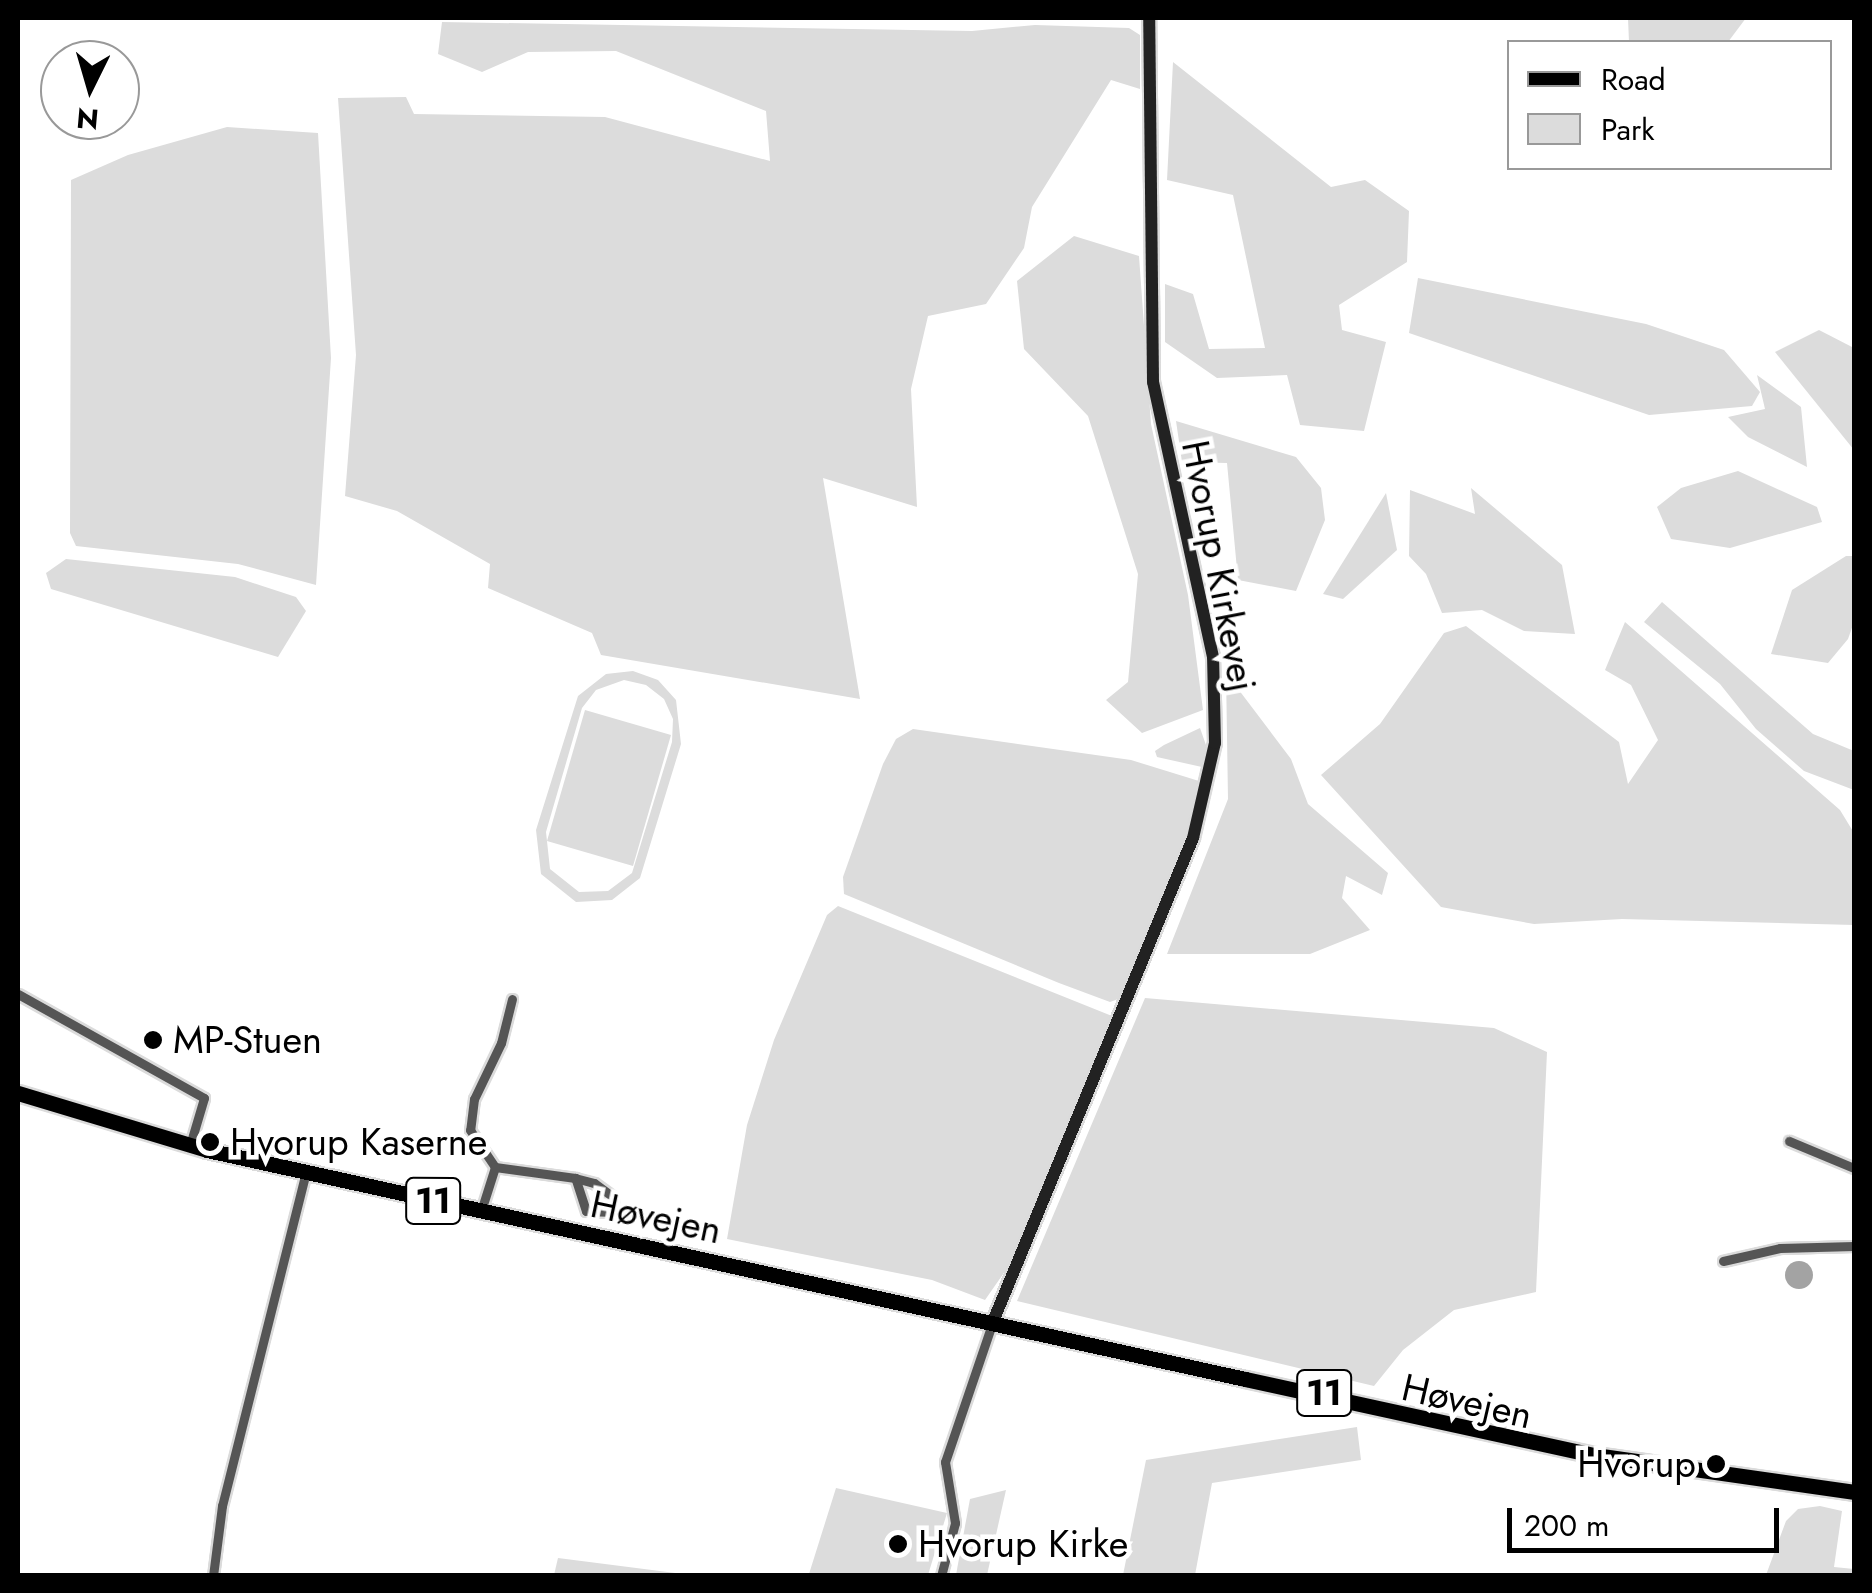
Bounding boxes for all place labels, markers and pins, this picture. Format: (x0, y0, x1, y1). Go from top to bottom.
place label: MP-Stuen (173, 1017, 322, 1063)
marker: MP-Stuen (142, 1029, 164, 1051)
place label: Hvorup Kaserne (230, 1119, 487, 1165)
marker: Hvorup Kaserne (199, 1131, 221, 1153)
place label: Hvorup (1577, 1441, 1696, 1487)
marker: Hvorup (1705, 1453, 1727, 1475)
place label: Hvorup Kirke (918, 1521, 1128, 1567)
marker: Hvorup Kirke (887, 1533, 909, 1555)

